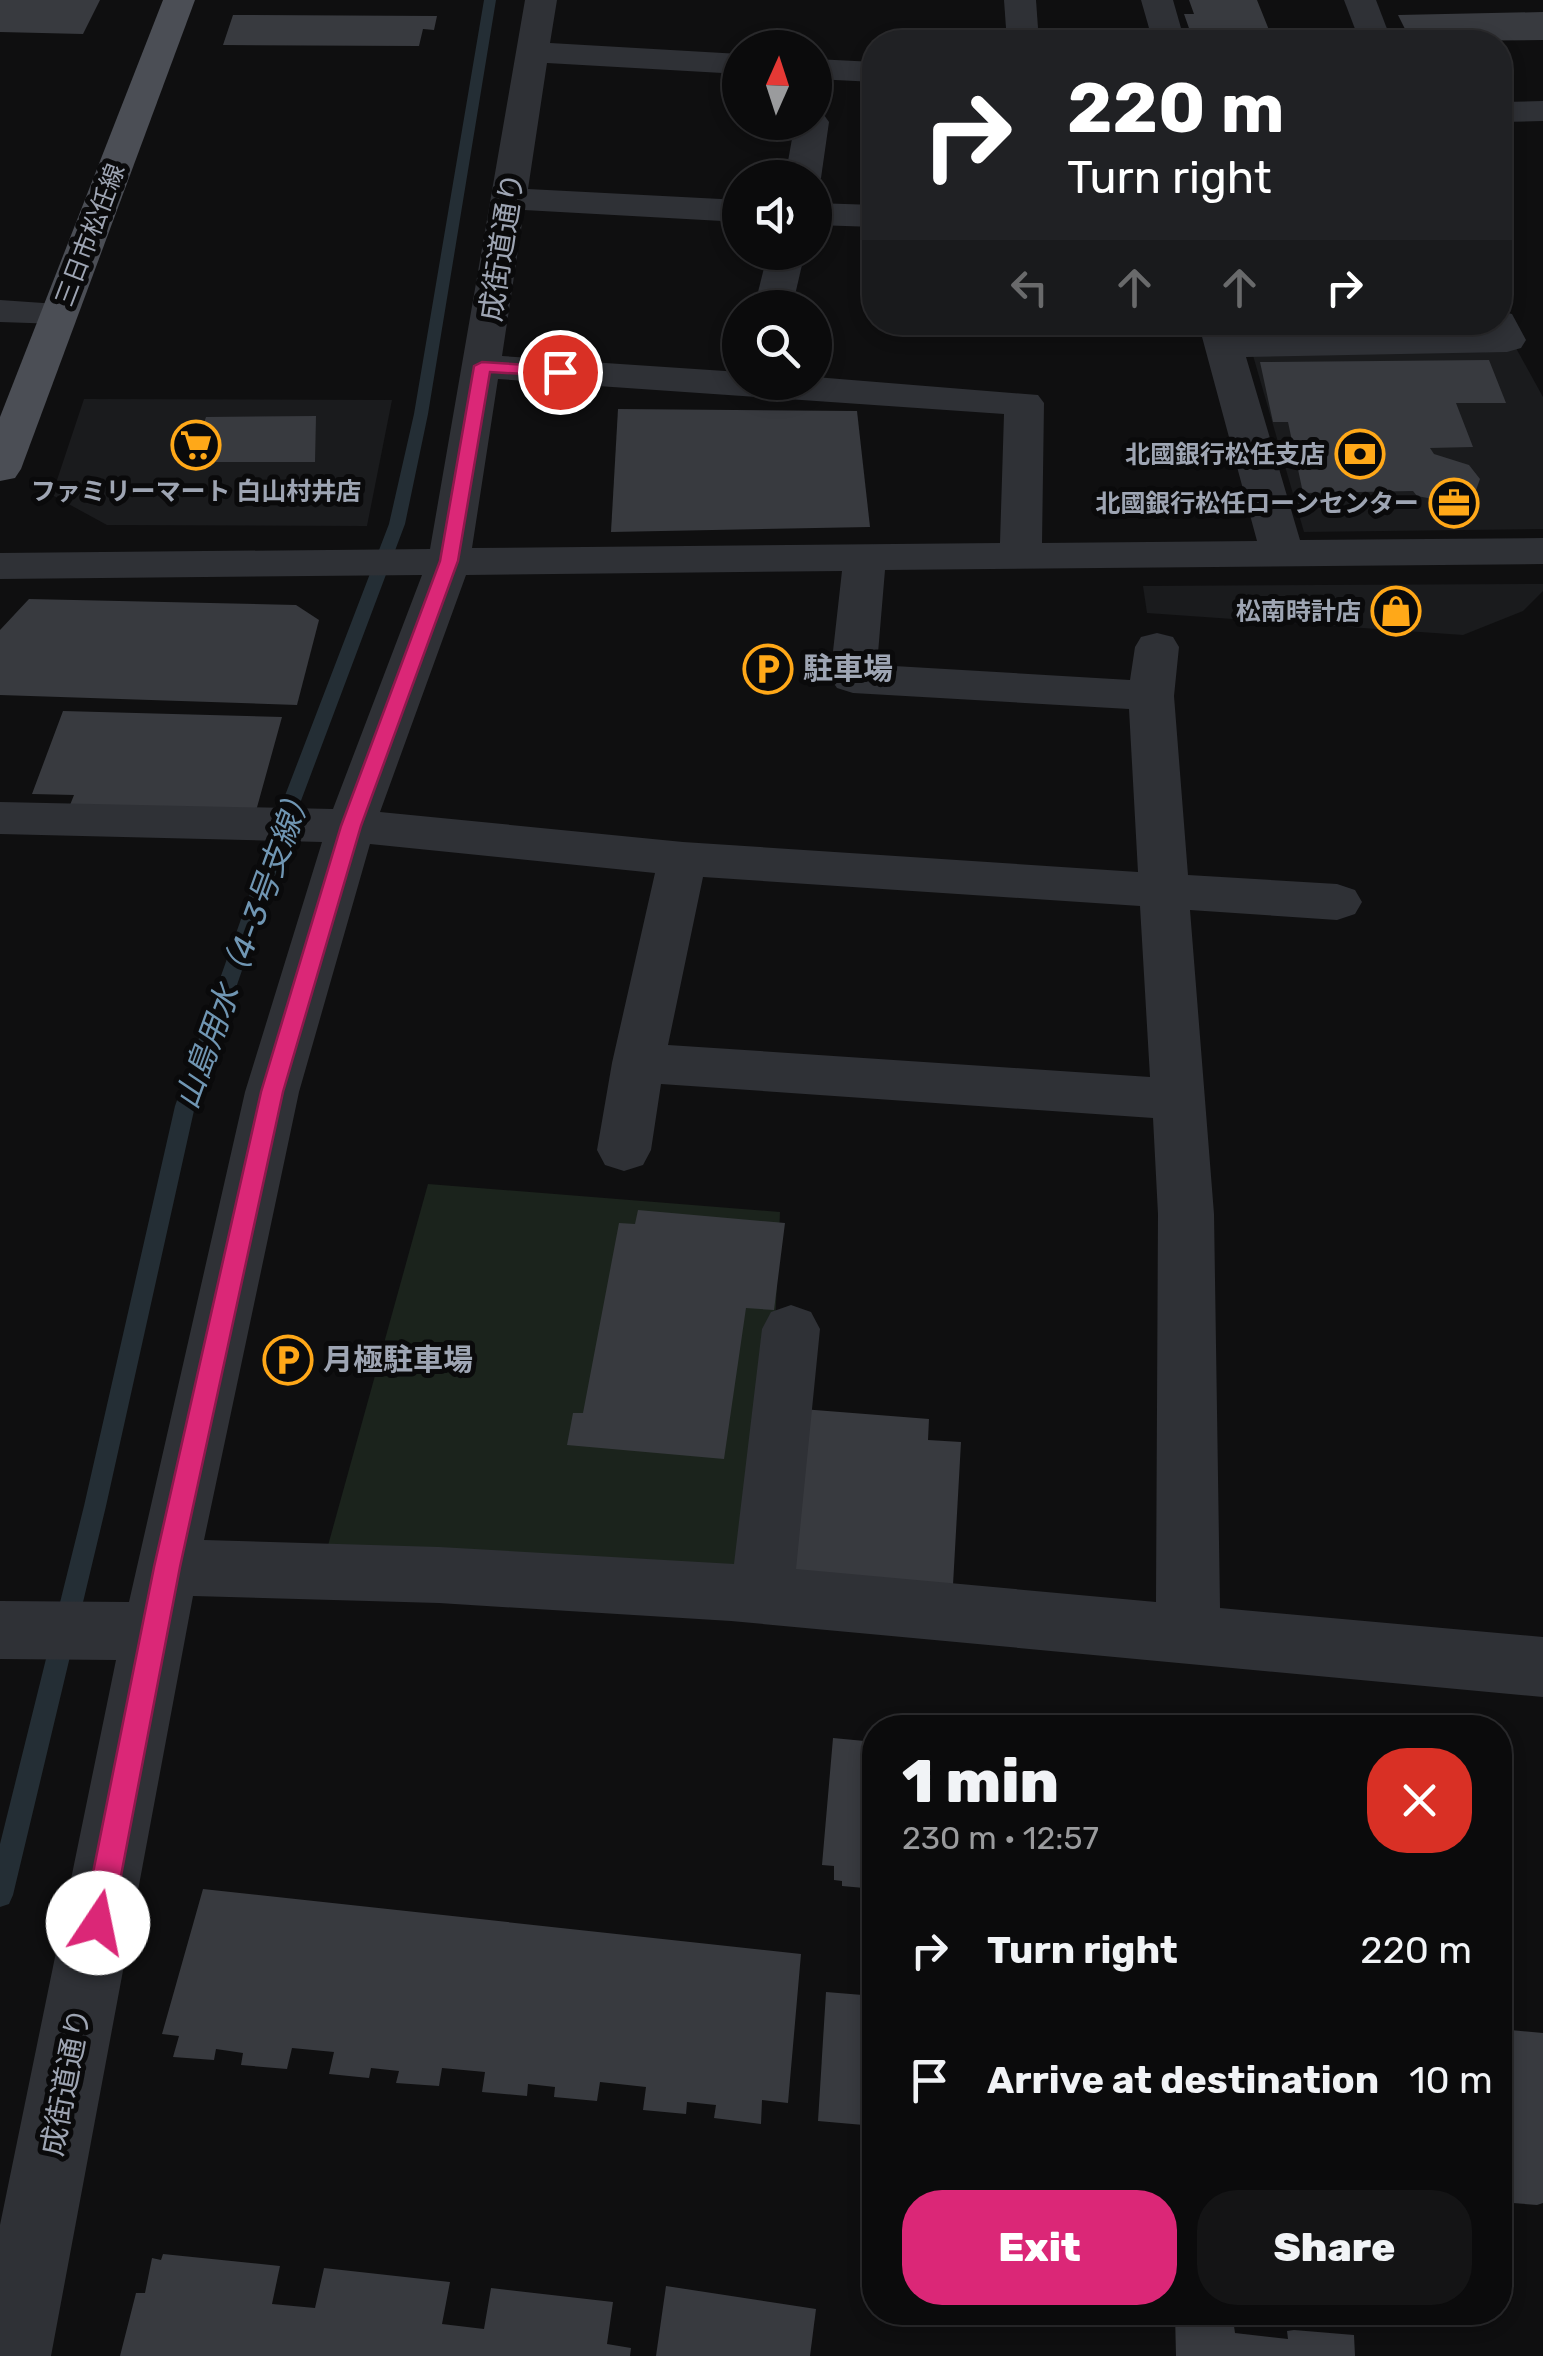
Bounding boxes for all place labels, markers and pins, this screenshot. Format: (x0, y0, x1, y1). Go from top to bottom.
pin (518, 330, 603, 415)
supermarket icon: ファミリーマート 白山村井店 (170, 419, 222, 471)
bank icon: 北國銀行松任支店 (1334, 428, 1386, 480)
place label: 北國銀行松任支店 (1125, 440, 1325, 469)
place label: ファミリーマート 白山村井店 (31, 477, 361, 506)
office icon: 北國銀行松任ローンセンター (1428, 477, 1480, 529)
place label: 北國銀行松任ローンセンター (1095, 489, 1419, 518)
shop icon: 松南時計店 (1370, 585, 1422, 637)
place label: 松南時計店 (1236, 597, 1361, 626)
parking icon: 駐車場 (742, 643, 794, 695)
place label: 駐車場 (803, 651, 893, 687)
parking icon: 月極駐車場 (262, 1334, 314, 1386)
place label: 月極駐車場 (323, 1342, 473, 1378)

